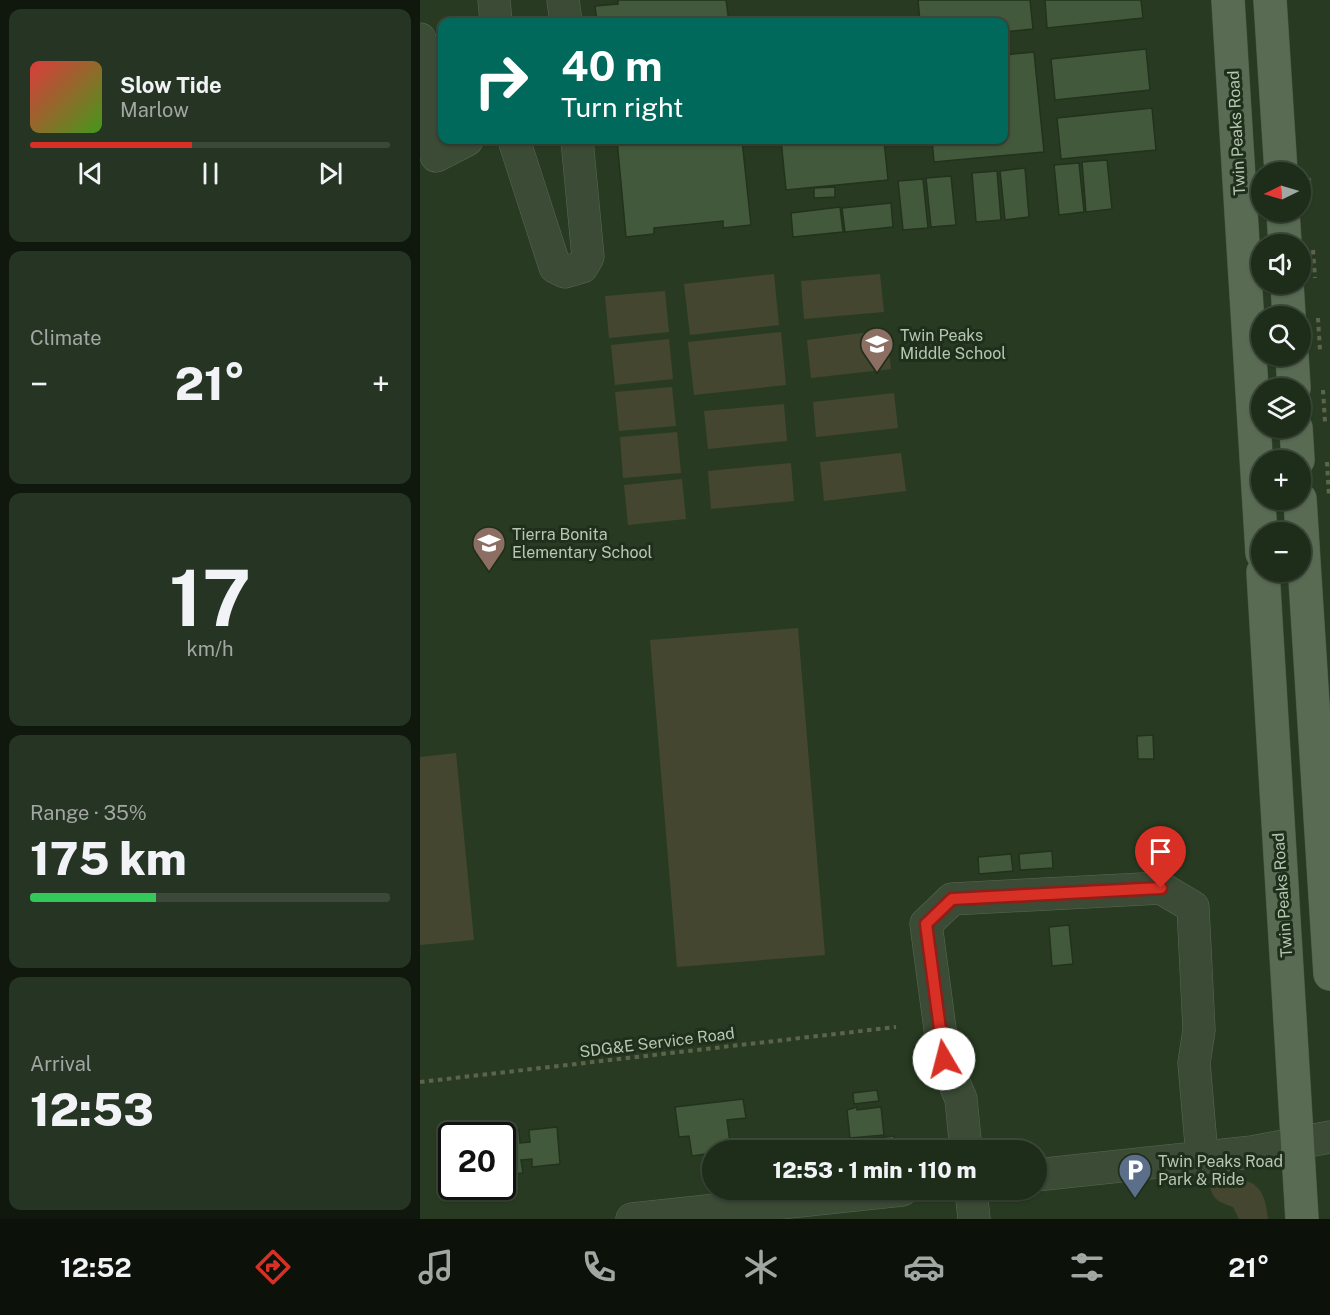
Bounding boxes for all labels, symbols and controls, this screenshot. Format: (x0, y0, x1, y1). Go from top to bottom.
text: 40 m (561, 41, 663, 90)
icon: right (462, 42, 540, 120)
street label: Twin Peaks Road (1224, 70, 1249, 196)
text: Slow Tide (120, 72, 222, 98)
text: Turn right (561, 91, 684, 123)
text: Marlow (120, 98, 189, 122)
icon: previous (74, 157, 107, 190)
icon: pause (194, 157, 227, 190)
icon: next (314, 157, 347, 190)
north arrow (1251, 162, 1311, 222)
map controls (1251, 162, 1311, 582)
button: sound (1251, 234, 1311, 294)
button: search (1251, 306, 1311, 366)
text: Climate (30, 326, 102, 350)
school or university icon: Twin Peaks Middle School (859, 326, 895, 373)
place label: Twin Peaks Middle School (900, 326, 1006, 363)
text: 21° (175, 357, 245, 410)
text: − (30, 365, 48, 403)
text: + (372, 365, 390, 403)
button: layers (1251, 378, 1311, 438)
button: + (1251, 450, 1311, 510)
button: − (1251, 522, 1311, 582)
school or university icon: Tierra Bonita Elementary School (471, 525, 507, 572)
place label: Tierra Bonita Elementary School (512, 525, 653, 562)
text: 17 (169, 552, 251, 644)
text: km/h (186, 637, 234, 661)
text: Range · 35% (30, 801, 147, 825)
pin (1135, 826, 1186, 888)
text: 175 km (30, 832, 187, 885)
street label: Twin Peaks Road (1269, 832, 1296, 958)
icon: arrive (1144, 835, 1177, 868)
street label: SDG&E Service Road (578, 1024, 736, 1061)
position arrow (912, 1027, 976, 1091)
text: Arrival (30, 1052, 92, 1076)
text: 12:53 (30, 1083, 154, 1136)
speed limit sign: 20 (438, 1122, 516, 1200)
parking icon: Twin Peaks Road Park & Ride (1117, 1152, 1153, 1199)
place label: Twin Peaks Road Park & Ride (1158, 1152, 1283, 1189)
text: 12:53 · 1 min · 110 m (773, 1157, 976, 1183)
icon: directions (252, 1246, 294, 1288)
icon: music (415, 1246, 457, 1288)
icon: phone (578, 1246, 620, 1288)
icon: climate (740, 1246, 782, 1288)
icon: car (903, 1246, 945, 1288)
icon: filters (1066, 1246, 1108, 1288)
text: 12:52 (60, 1251, 132, 1283)
text: 21° (1228, 1251, 1270, 1283)

